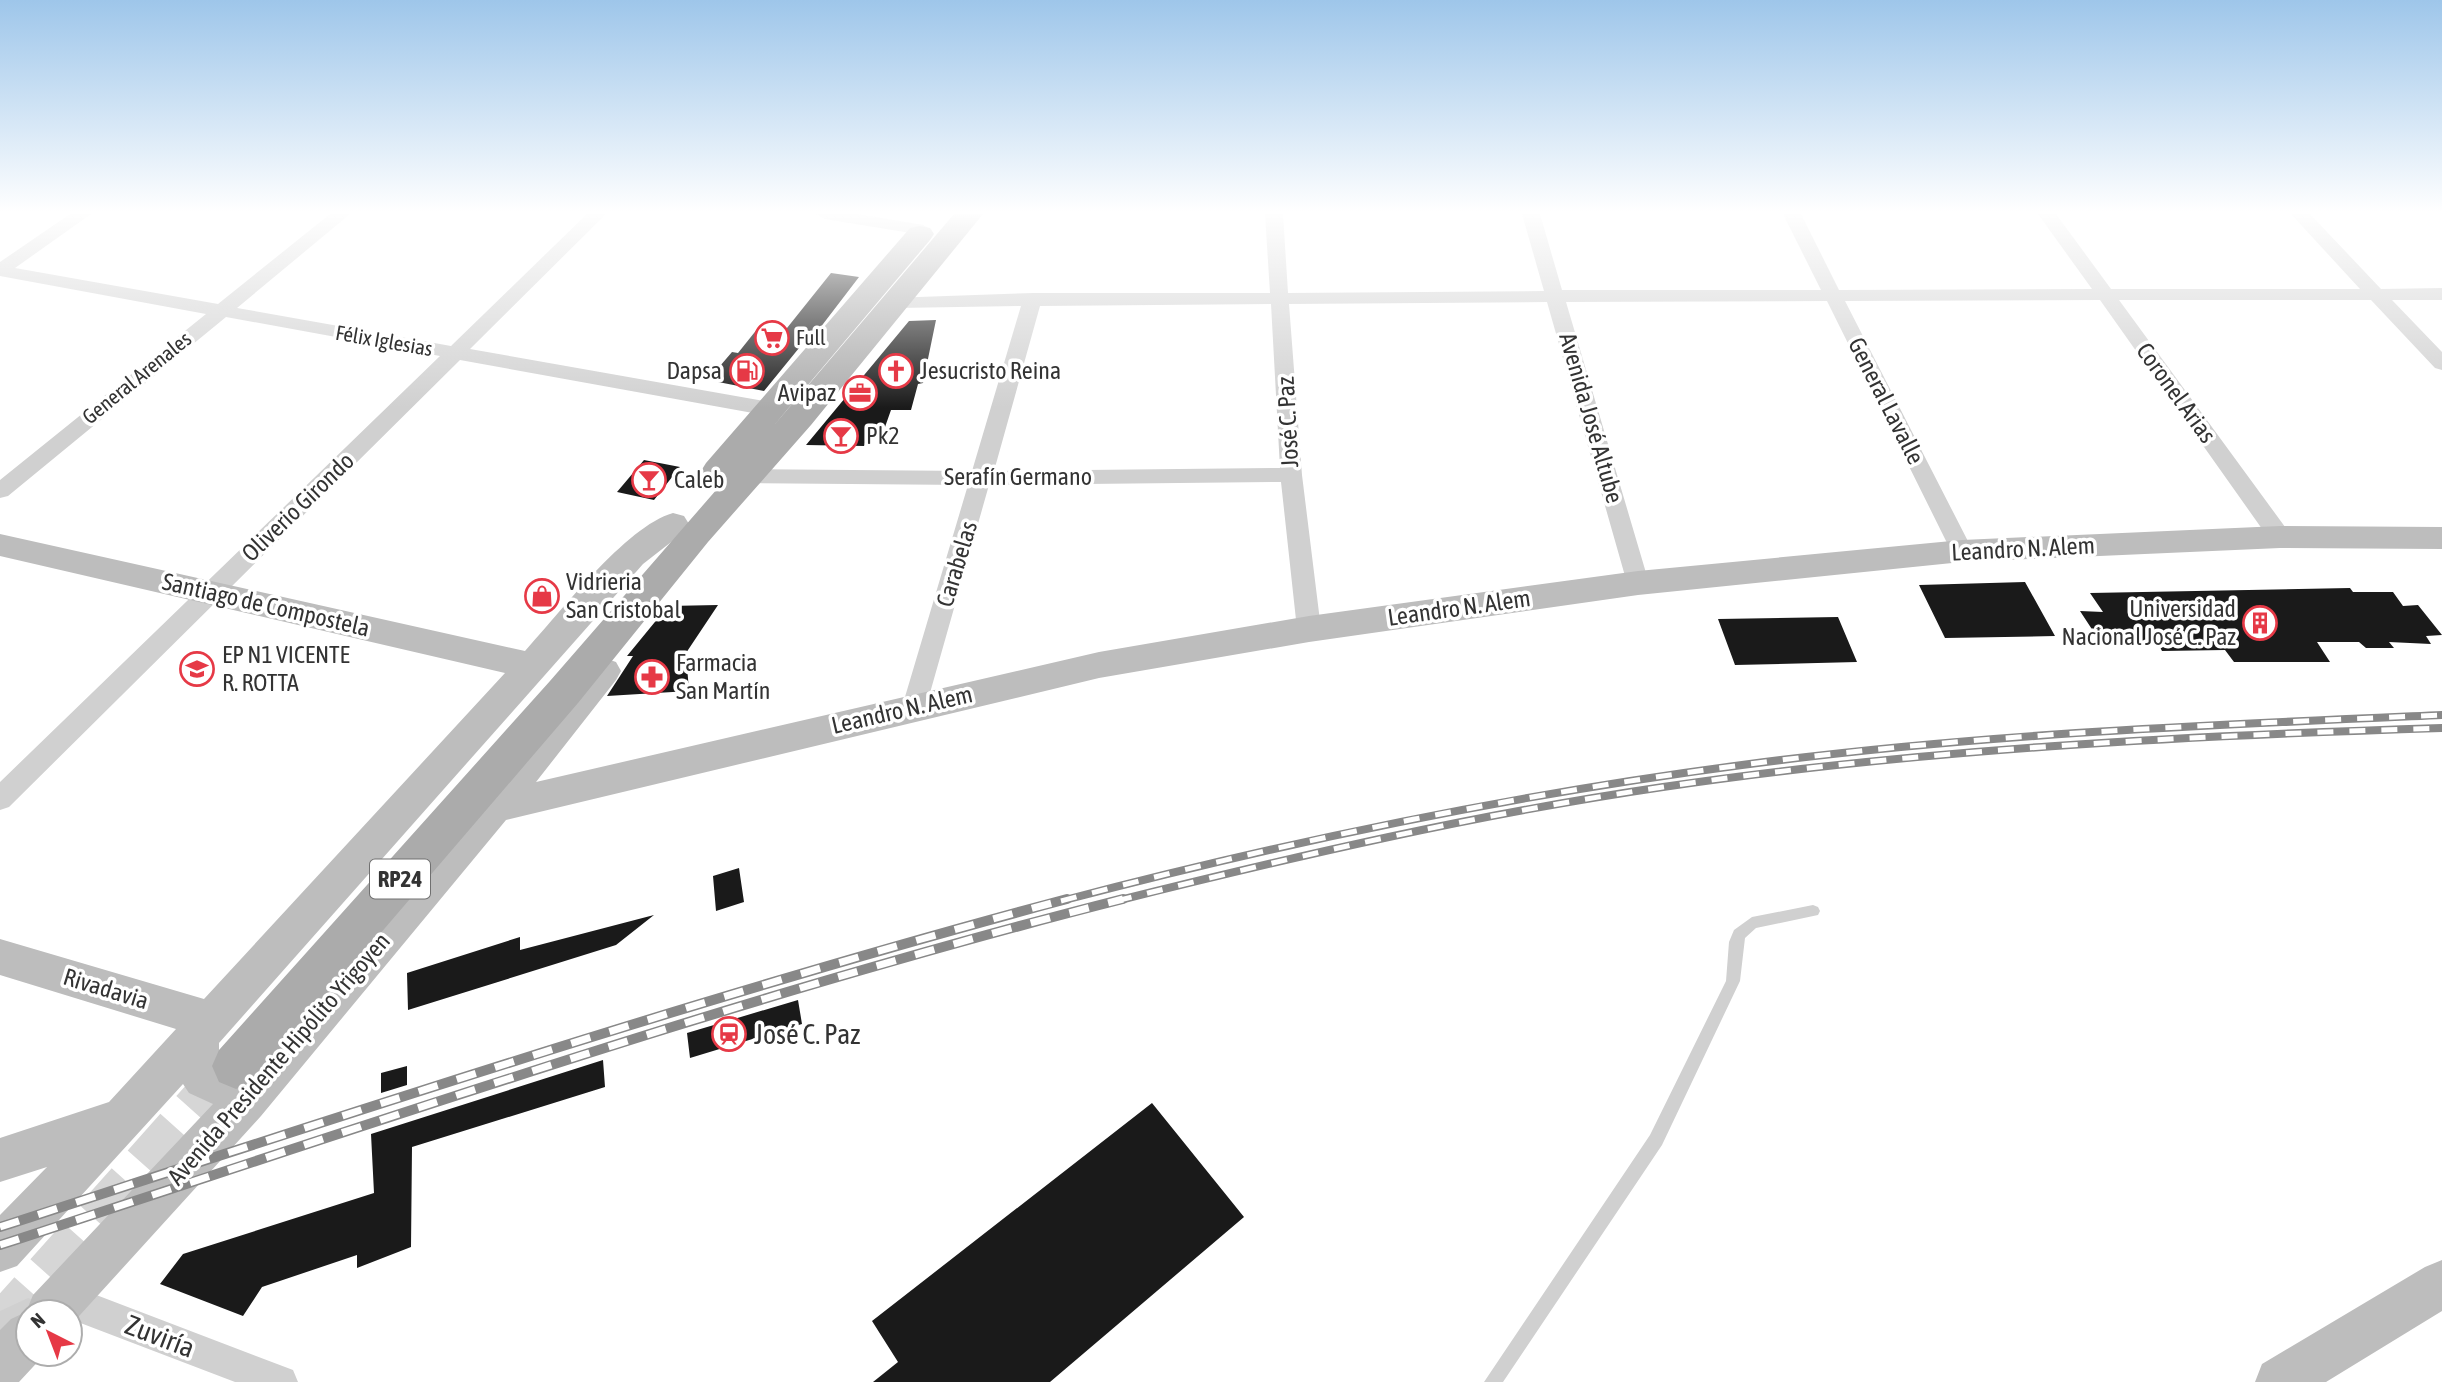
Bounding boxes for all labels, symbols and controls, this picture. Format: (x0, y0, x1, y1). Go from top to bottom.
supermarket icon: Full (753, 319, 791, 357)
street label: Félix Iglesias (334, 320, 435, 360)
place label: Full (796, 325, 826, 349)
street label: General Arenales (77, 326, 195, 428)
street label: Avenida José Altube (1554, 330, 1629, 506)
street label: General Lavalle (1843, 333, 1930, 468)
street label: Coronel Arias (2131, 338, 2222, 448)
fuel station icon: Dapsa (728, 352, 766, 390)
church icon: Jesucristo Reina (877, 352, 915, 390)
place label: Dapsa (666, 357, 722, 384)
place label: Jesucristo Reina (920, 357, 1061, 384)
office icon: Avipaz (841, 374, 879, 412)
street label: José C. Paz (1272, 375, 1303, 468)
place label: Avipaz (778, 379, 836, 406)
bar icon: Pk2 (822, 417, 860, 455)
place label: Pk2 (866, 422, 900, 449)
street label: Oliverio Girondo (236, 447, 359, 567)
bar icon: Caleb (630, 461, 668, 499)
street label: Serafín Germano (944, 463, 1092, 490)
place label: Caleb (674, 466, 724, 493)
street label: Carabelas (931, 518, 982, 610)
street label: Leandro N. Alem (1950, 531, 2095, 566)
street label: Santiago de Compostela (160, 568, 372, 642)
place label: Vidrieria San Cristobal (566, 568, 682, 623)
shop icon: Vidrieria San Cristobal (523, 577, 561, 615)
street label: Leandro N. Alem (1386, 584, 1532, 631)
place label: Universidad Nacional José C. Paz (2061, 595, 2236, 650)
building icon: Universidad Nacional José C. Paz (2241, 604, 2279, 642)
place label: EP N1 VICENTE R. ROTTA (222, 641, 350, 696)
place label: Farmacia San Martín (676, 649, 770, 704)
school or university icon: EP N1 VICENTE R. ROTTA (178, 650, 216, 688)
pharmacy icon: Farmacia San Martín (633, 658, 671, 696)
street label: Leandro N. Alem (829, 680, 975, 739)
road number: RP24 (370, 860, 430, 898)
street label: Avenida Presidente Hipólito Yrigoyen (162, 927, 395, 1190)
street label: Rivadavia (60, 963, 152, 1014)
station icon: José C. Paz (710, 1015, 748, 1053)
place label: José C. Paz (754, 1018, 860, 1050)
north arrow (14, 1298, 84, 1368)
text: N (26, 1308, 49, 1332)
street label: Zuviría (121, 1308, 199, 1364)

